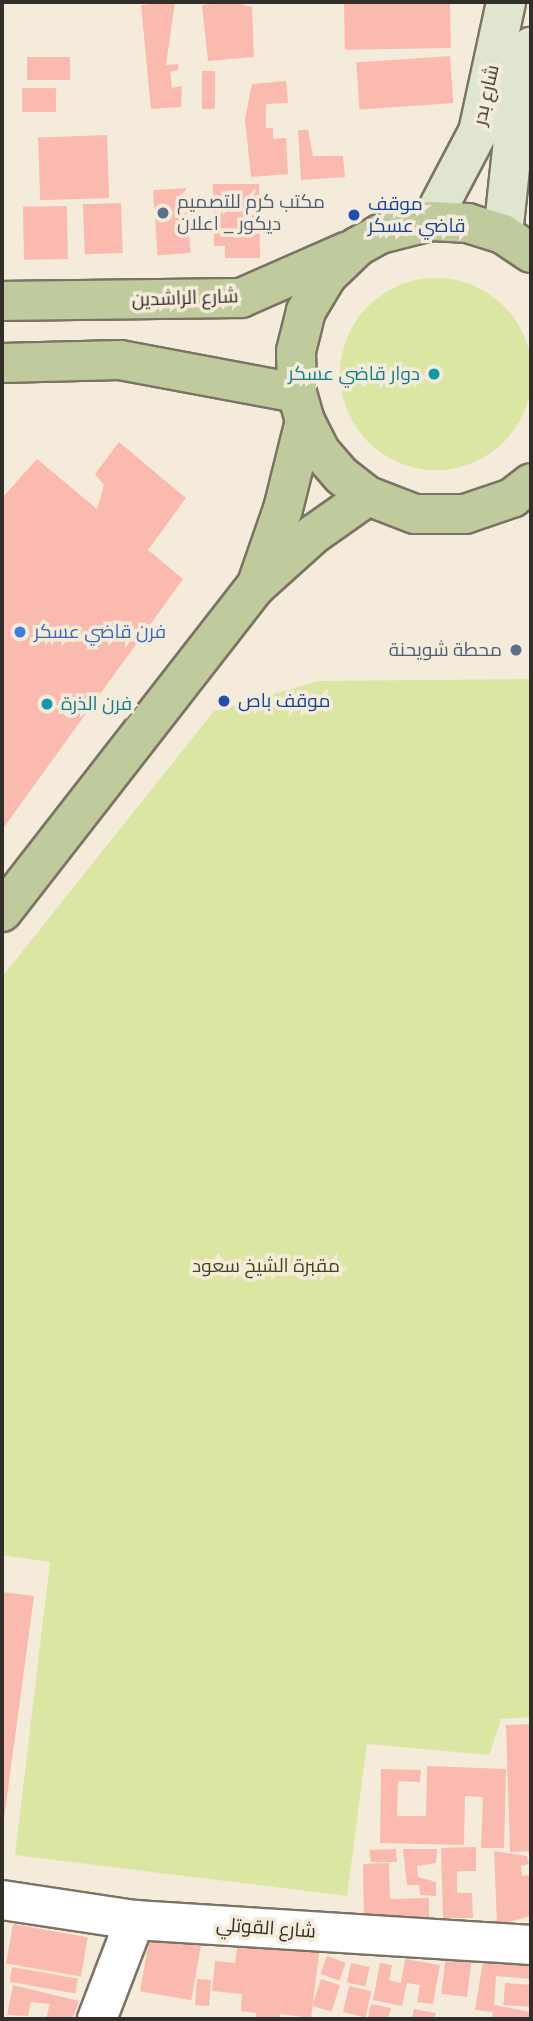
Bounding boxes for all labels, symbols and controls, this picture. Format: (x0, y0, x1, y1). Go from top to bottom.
street label: شارع بدر (468, 62, 504, 128)
place label: مكتب كرم للتصميم ديكور _ اعلان (177, 191, 325, 235)
place label: موقف قاضي عسكر (368, 193, 466, 237)
marker: مكتب كرم للتصميم ديكور _ اعلان (155, 205, 171, 221)
marker: موقف قاضي عسكر (346, 207, 362, 223)
street label: شارع الراشدين (131, 285, 239, 311)
place label: دوار قاضي عسكر (288, 363, 420, 385)
marker: دوار قاضي عسكر (426, 366, 442, 382)
place label: فرن قاضي عسكر (34, 621, 166, 643)
marker: فرن قاضي عسكر (12, 624, 28, 640)
place label: محطة شويحنة (389, 639, 502, 661)
marker: محطة شويحنة (508, 642, 524, 658)
place label: موقف باص (238, 690, 331, 712)
place label: فرن الذرة (61, 693, 132, 715)
marker: موقف باص (216, 693, 232, 709)
marker: فرن الذرة (39, 696, 55, 712)
park label: مقبرة الشيخ سعود (192, 1255, 340, 1277)
street label: شارع القوتلي (215, 1913, 317, 1943)

